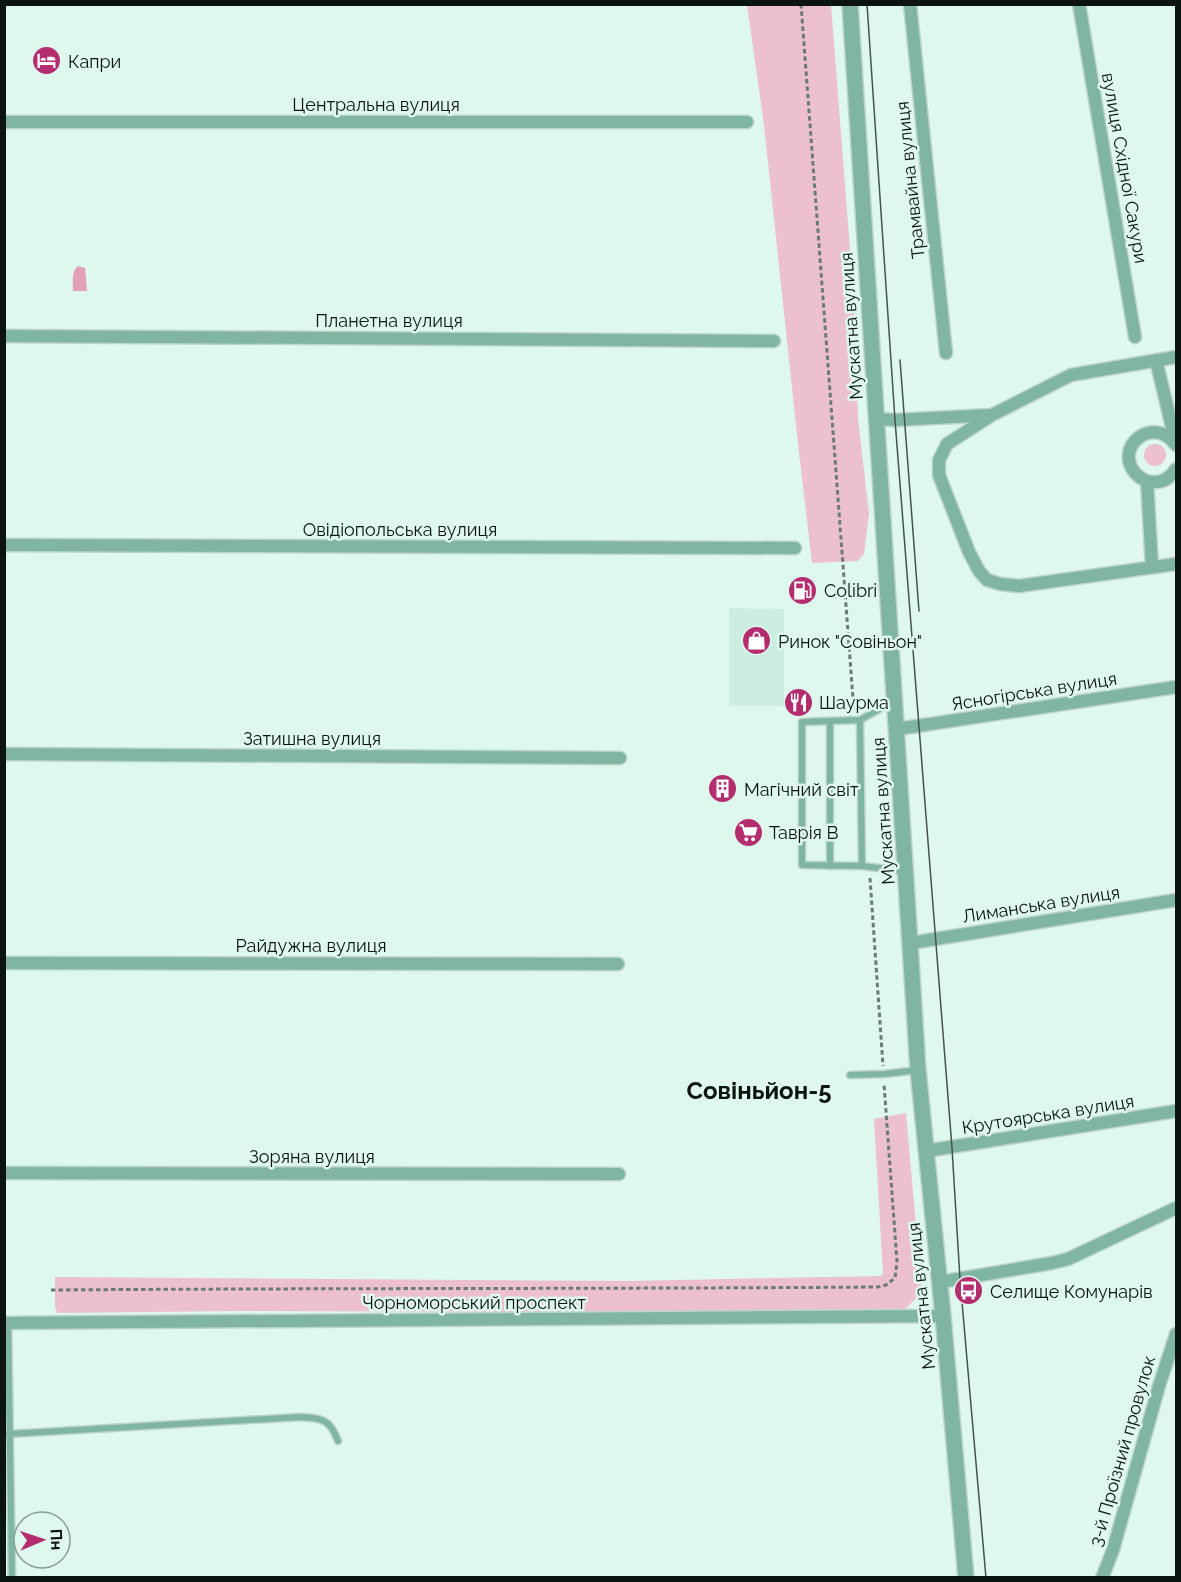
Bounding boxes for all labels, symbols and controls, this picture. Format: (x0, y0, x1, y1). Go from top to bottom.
hotel icon: Капри (31, 45, 63, 77)
place label: Капри (68, 51, 121, 72)
street label: вулиця Східної Сакури (1098, 71, 1152, 265)
street label: Центральна вулиця (292, 94, 460, 115)
street label: Трамвайна вулиця (891, 100, 929, 260)
street label: Мускатна вулиця (835, 252, 867, 400)
street label: Планетна вулиця (315, 310, 463, 331)
street label: Овідіопольська вулиця (303, 519, 497, 540)
fuel station icon: Colibri (787, 574, 819, 606)
place label: Colibri (824, 580, 877, 601)
shop icon: Ринок "Совіньон" (741, 625, 773, 657)
place label: Ринок "Совіньон" (778, 631, 922, 652)
street label: Ясногірська вулиця (950, 668, 1118, 714)
restaurant icon: Шаурма (782, 686, 814, 718)
place label: Шаурма (819, 692, 889, 713)
street label: Затишна вулиця (243, 728, 381, 749)
street label: Мускатна вулиця (867, 737, 899, 885)
building icon: Магічний світ (707, 773, 739, 805)
place label: Магічний світ (744, 779, 859, 800)
supermarket icon: Таврія В (732, 816, 764, 848)
place label: Таврія В (769, 822, 838, 843)
street label: Лиманська вулиця (961, 881, 1121, 927)
street label: Райдужна вулиця (236, 935, 386, 956)
district label: Совіньйон-5 (687, 1076, 831, 1105)
street label: Крутоярська вулиця (960, 1090, 1136, 1138)
street label: Зоряна вулиця (249, 1146, 375, 1167)
street label: Мускатна вулиця (903, 1221, 939, 1371)
bus stop icon: Селище Комунарів (953, 1275, 985, 1307)
place label: Селище Комунарів (990, 1281, 1153, 1302)
street label: Чорноморський проспект (362, 1292, 586, 1313)
street label: 3-й Проїзний провулок (1085, 1353, 1159, 1549)
north arrow (12, 1510, 72, 1570)
text: Пн (47, 1529, 66, 1550)

